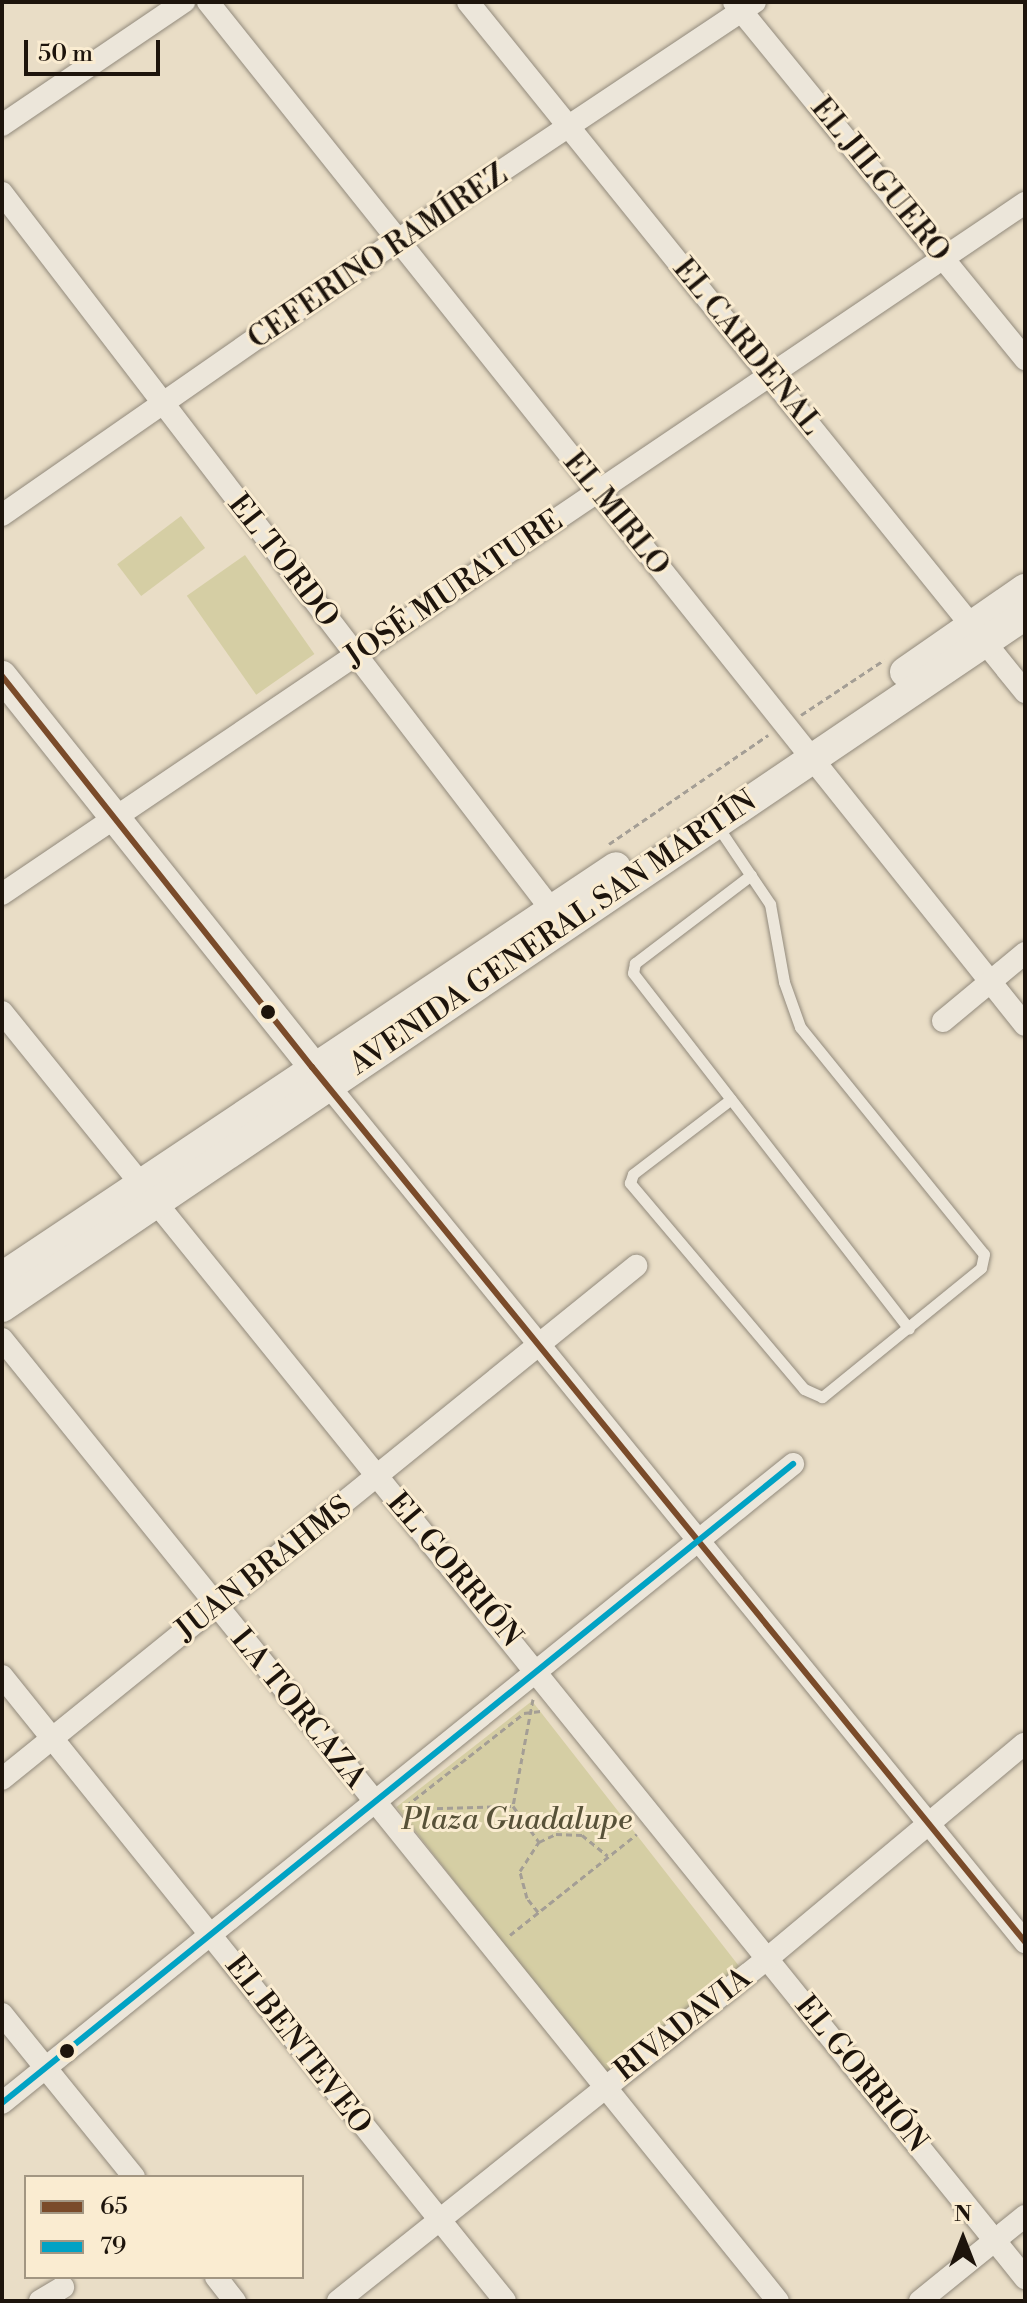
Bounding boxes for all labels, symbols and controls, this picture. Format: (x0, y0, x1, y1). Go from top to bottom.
scale bar (28, 24, 164, 74)
text: 50 m (38, 39, 93, 69)
street label: EL JILGUERO (803, 91, 957, 269)
street label: CEFERINO RAMÍREZ (241, 157, 515, 357)
street label: EL CARDENAL (665, 252, 829, 442)
street label: EL MIRLO (555, 445, 677, 583)
street label: EL TORDO (220, 487, 346, 635)
street label: JOSÉ MURATURE (338, 503, 570, 675)
street label: AVENIDA GENERAL SAN MARTÍN (343, 783, 763, 1083)
unlabelled marker (260, 1004, 276, 1020)
street label: EL GORRIÓN (379, 1485, 529, 1655)
street label: JUAN BRAHMS (169, 1489, 359, 1649)
street label: LA TORCAZA (223, 1622, 373, 1796)
park label: Plaza Guadalupe (402, 1802, 632, 1838)
street label: EL BENTEVEO (217, 1949, 379, 2141)
street label: RIVADAVIA (608, 1961, 758, 2089)
street label: EL GORRIÓN (787, 1989, 935, 2159)
unlabelled marker (59, 2043, 75, 2059)
legend (24, 2175, 304, 2279)
text: 65 (100, 2192, 128, 2222)
north arrow (923, 2199, 1003, 2279)
text: N (954, 2201, 972, 2228)
text: 79 (100, 2232, 126, 2262)

